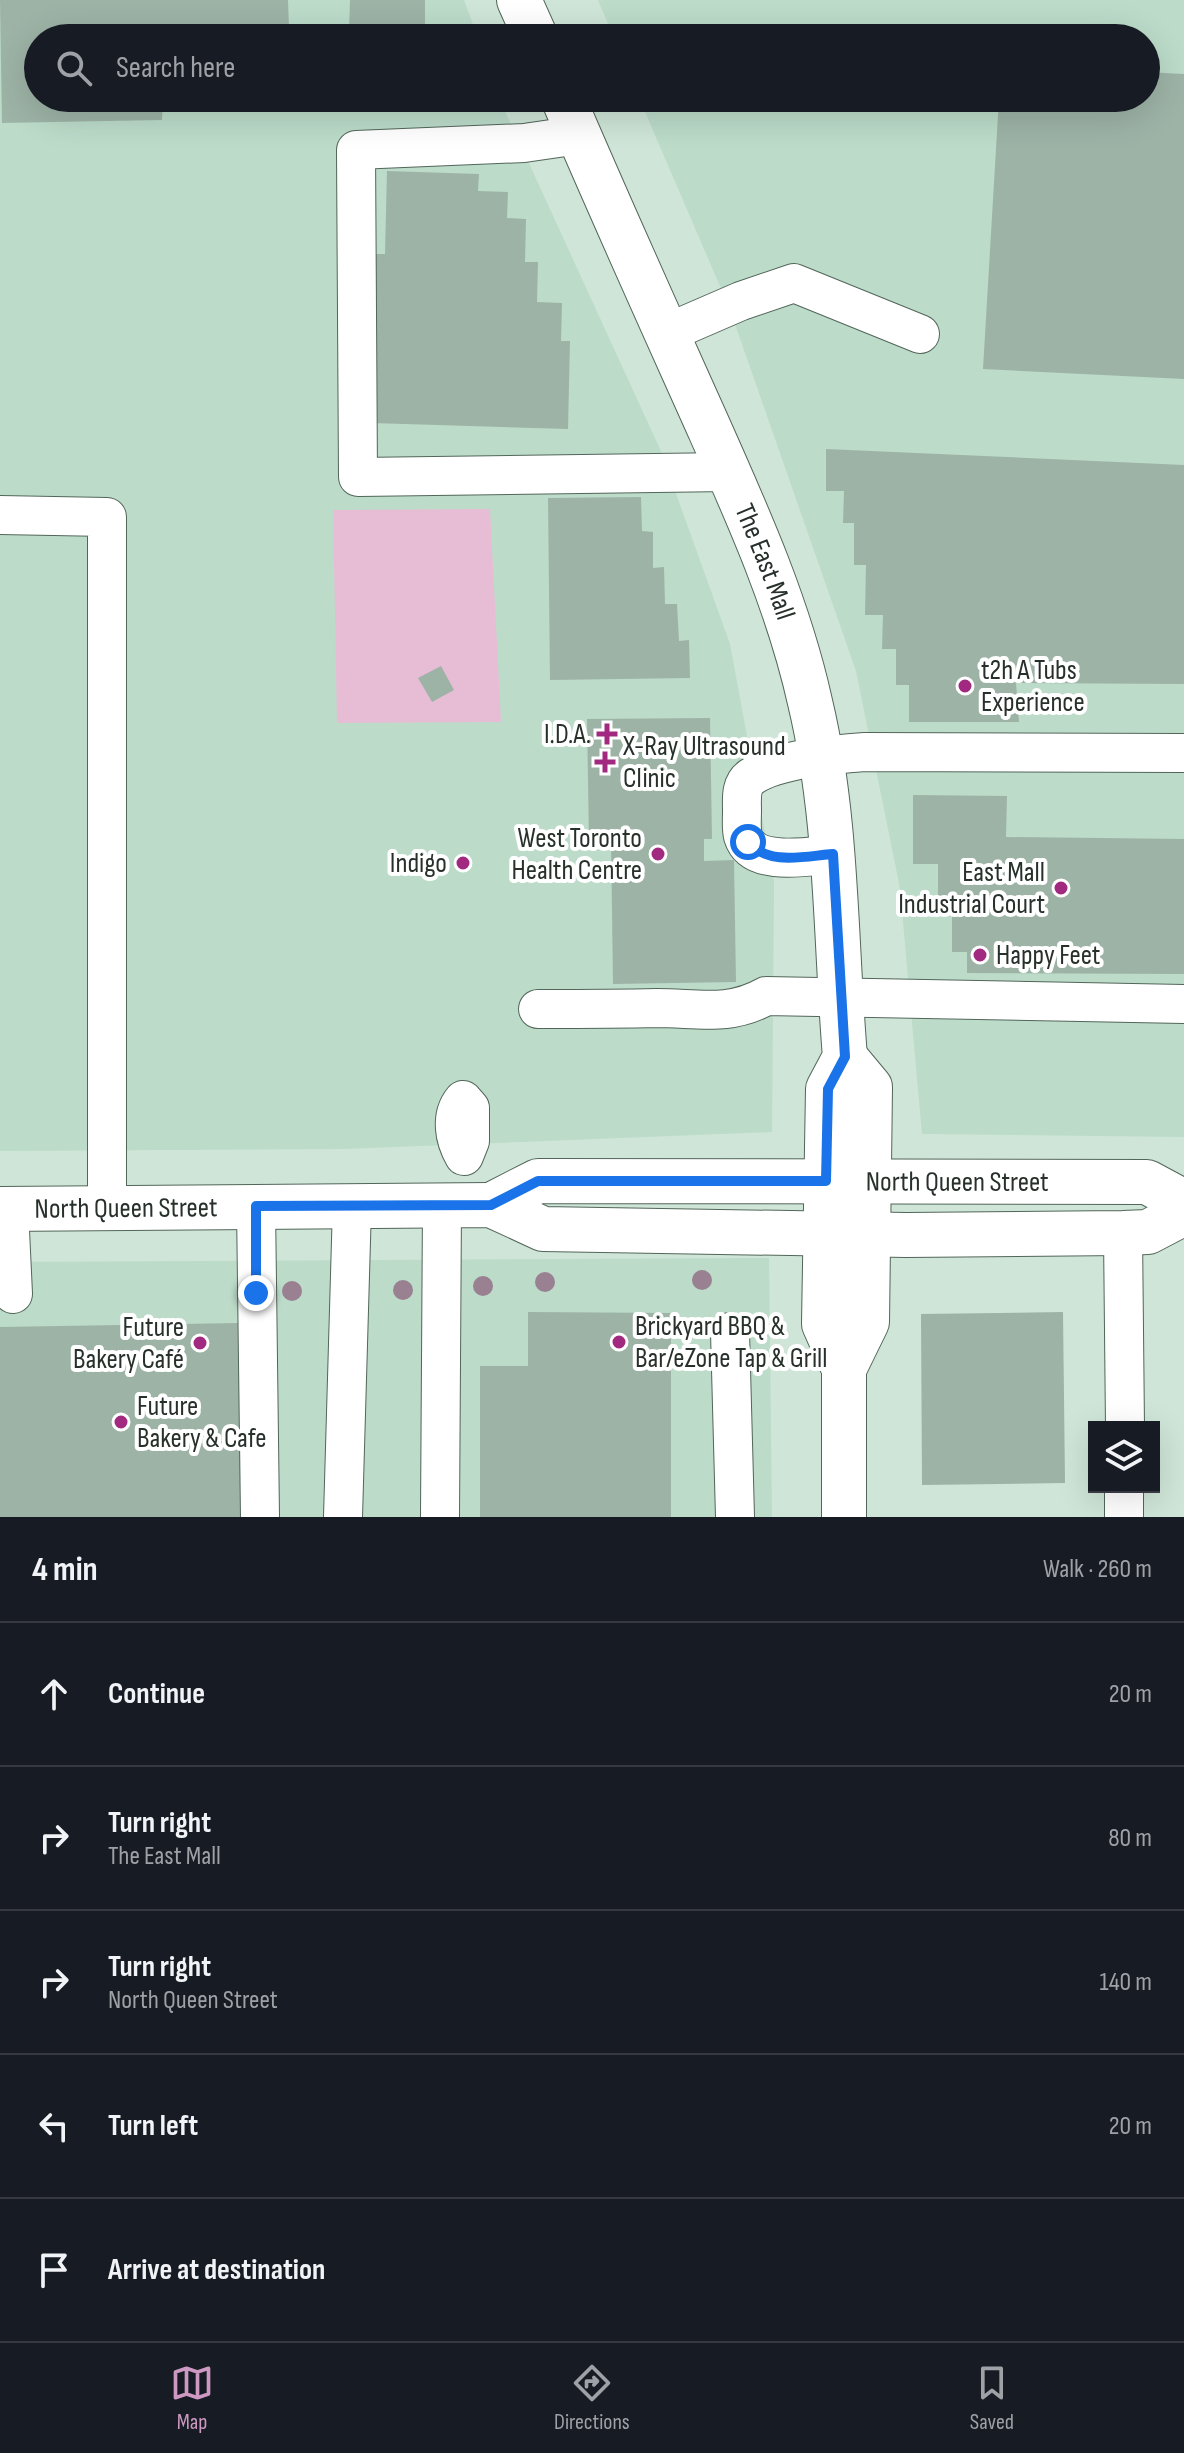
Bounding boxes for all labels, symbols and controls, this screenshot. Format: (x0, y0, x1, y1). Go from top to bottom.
search box (24, 24, 1160, 112)
icon: search (52, 46, 96, 90)
text: Search here (116, 50, 235, 86)
street label: The East Mall (728, 499, 802, 624)
place label: t2h A Tubs Experience (981, 654, 1085, 719)
marker: t2h A Tubs Experience (956, 677, 974, 695)
place label: I.D.A. (544, 718, 591, 751)
marker: I.D.A. (598, 725, 616, 743)
place label: X-Ray Ultrasound Clinic (622, 730, 786, 795)
marker: X-Ray Ultrasound Clinic (594, 751, 616, 773)
place label: West Toronto Health Centre (511, 822, 642, 887)
route start (730, 824, 766, 860)
marker: West Toronto Health Centre (649, 845, 667, 863)
place label: Indigo (390, 847, 447, 880)
marker: Indigo (454, 854, 472, 872)
place label: East Mall Industrial Court (898, 856, 1045, 921)
marker: East Mall Industrial Court (1052, 879, 1070, 897)
place label: Happy Feet (996, 939, 1100, 972)
marker: Happy Feet (971, 946, 989, 964)
street label: North Queen Street (866, 1165, 1049, 1198)
street label: North Queen Street (34, 1191, 218, 1225)
route end (238, 1275, 274, 1311)
place label: Brickyard BBQ & Bar/eZone Tap & Grill (635, 1310, 828, 1375)
place label: Future Bakery Café (73, 1311, 184, 1376)
marker: Brickyard BBQ & Bar/eZone Tap & Grill (610, 1333, 628, 1351)
marker: Future Bakery Café (191, 1334, 209, 1352)
place label: Future Bakery & Cafe (137, 1390, 267, 1455)
marker: Future Bakery & Cafe (112, 1413, 130, 1431)
map controls (1088, 1421, 1160, 1493)
button: layers (1088, 1421, 1160, 1493)
text: 4 min (32, 1549, 98, 1590)
text: Walk · 260 m (1043, 1554, 1152, 1585)
icon: ahead (32, 1672, 76, 1716)
text: Continue (108, 1676, 205, 1712)
text: 20 m (1109, 1679, 1152, 1710)
text: Turn right (108, 1805, 211, 1841)
icon: right (32, 1816, 76, 1860)
text: 80 m (1108, 1823, 1152, 1854)
text: The East Mall (108, 1841, 221, 1872)
text: Turn right (108, 1949, 211, 1985)
icon: right (32, 1960, 76, 2004)
text: 140 m (1100, 1967, 1152, 1998)
text: North Queen Street (108, 1985, 278, 2016)
icon: left (32, 2104, 76, 2148)
text: Turn left (108, 2108, 198, 2144)
text: 20 m (1109, 2111, 1152, 2142)
icon: arrive (32, 2248, 76, 2292)
text: Arrive at destination (108, 2252, 325, 2288)
tab: Map (170, 2361, 214, 2436)
tab: Directions (554, 2361, 630, 2436)
tab: Saved (970, 2361, 1014, 2436)

